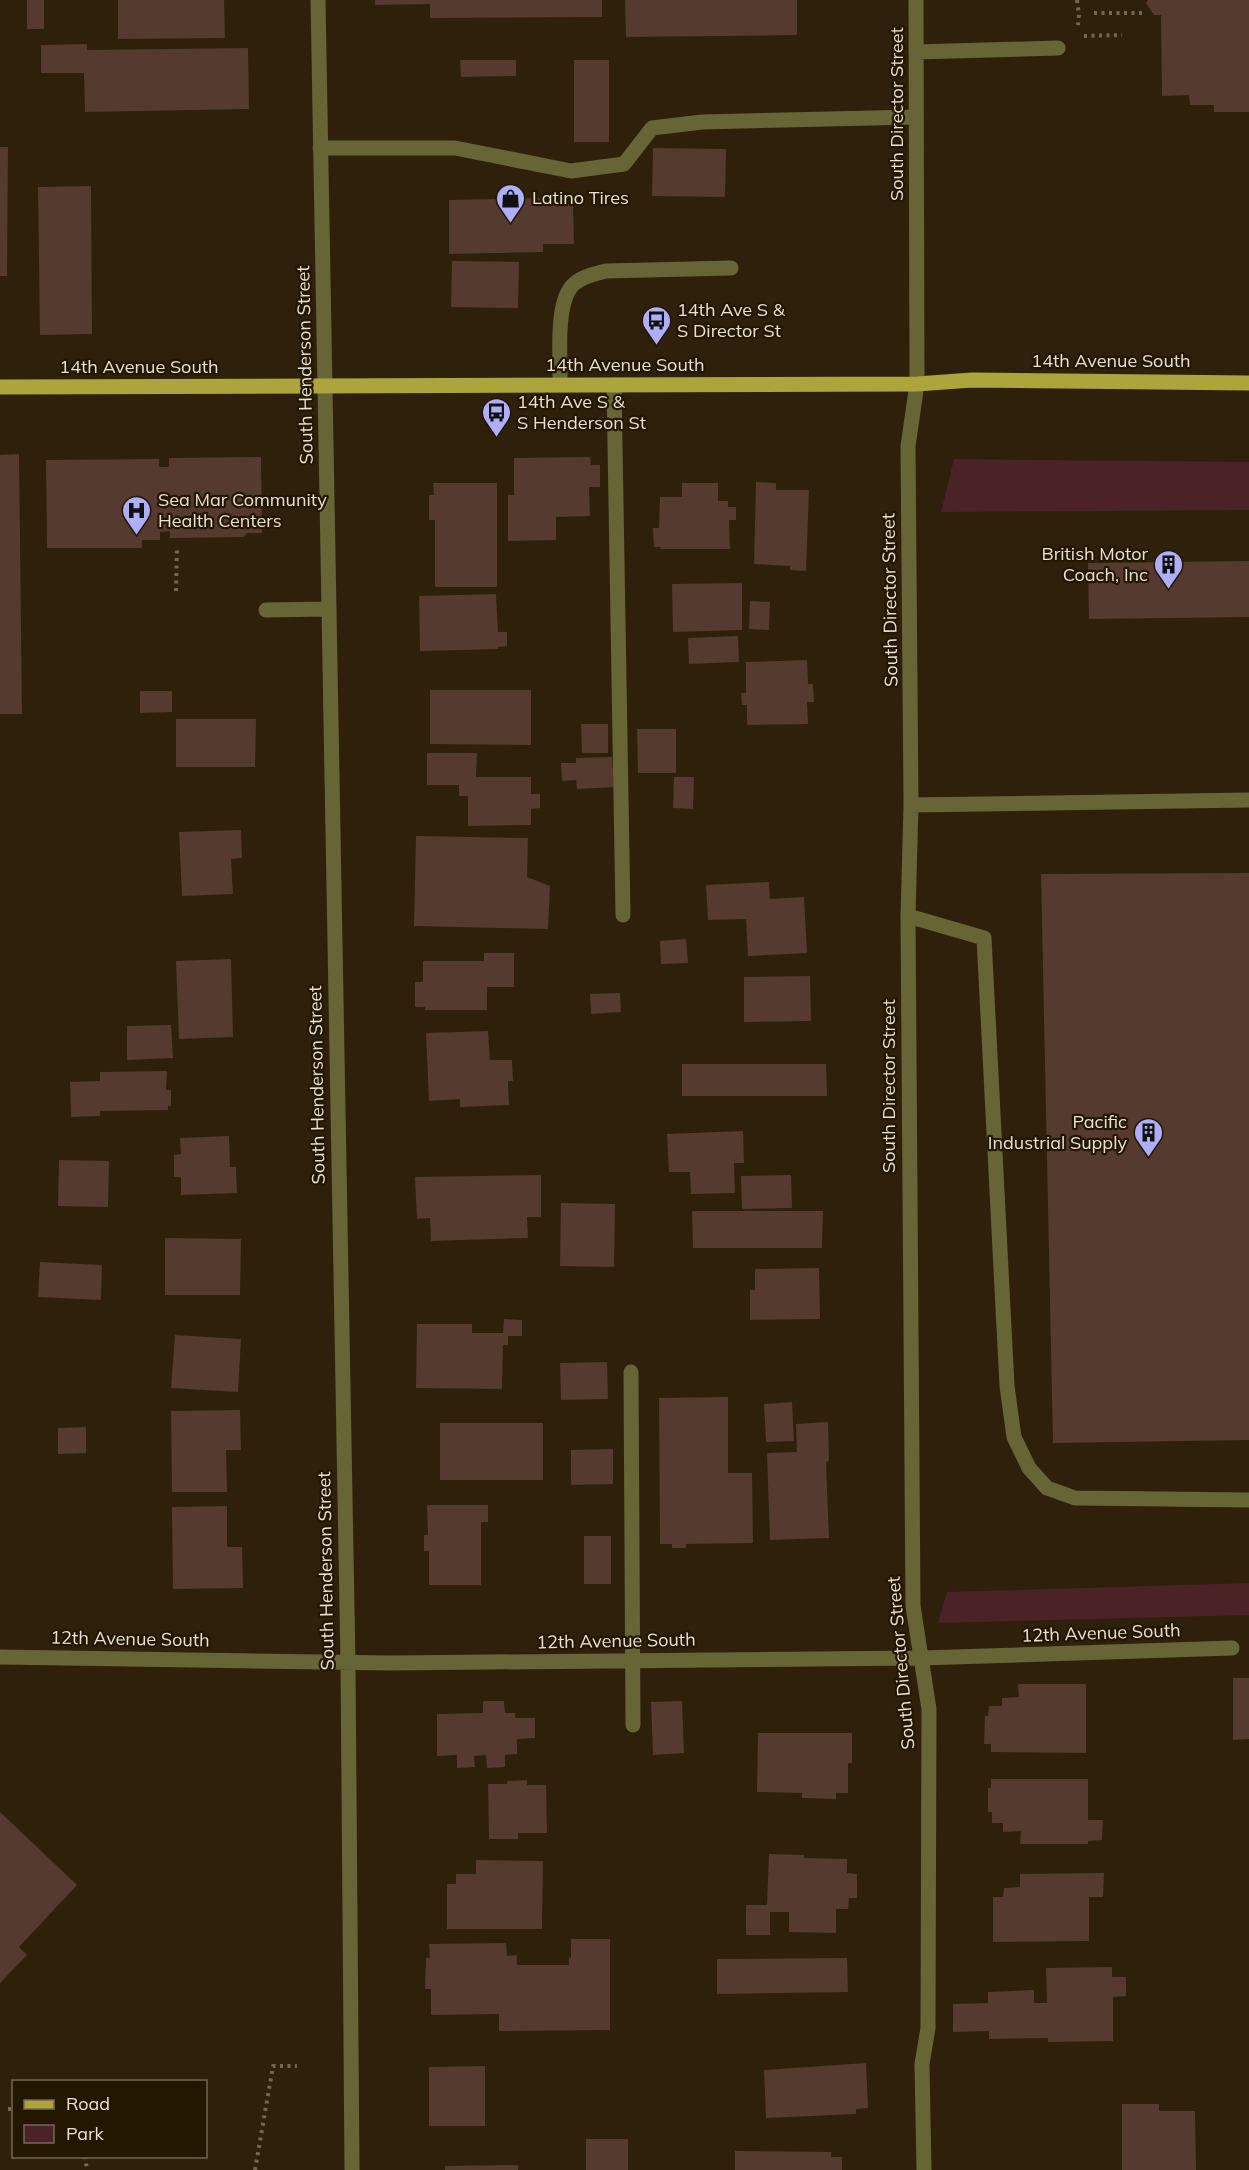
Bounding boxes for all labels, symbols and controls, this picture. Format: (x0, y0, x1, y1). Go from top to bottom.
street label: South Director Street (885, 27, 908, 201)
shop icon: Latino Tires (495, 182, 527, 224)
place label: Latino Tires (532, 186, 629, 209)
street label: South Henderson Street (291, 265, 318, 465)
place label: 14th Ave S & S Director St (677, 298, 786, 342)
bus stop icon: 14th Ave S & S Director St (640, 304, 672, 346)
street label: 14th Avenue South (1031, 349, 1191, 372)
street label: 14th Avenue South (545, 353, 705, 376)
street label: 14th Avenue South (59, 355, 219, 378)
place label: 14th Ave S & S Henderson St (517, 390, 646, 434)
bus stop icon: 14th Ave S & S Henderson St (480, 396, 512, 438)
place label: Sea Mar Community Health Centers (158, 488, 327, 532)
hospital icon: Sea Mar Community Health Centers (121, 494, 153, 536)
street label: South Director Street (876, 513, 903, 687)
place label: British Motor Coach, Inc (1042, 542, 1148, 586)
building icon: British Motor Coach, Inc (1153, 548, 1185, 590)
street label: South Henderson Street (303, 985, 330, 1185)
street label: South Director Street (877, 999, 900, 1173)
place label: Pacific Industrial Supply (988, 1110, 1127, 1154)
building icon: Pacific Industrial Supply (1132, 1116, 1164, 1158)
street label: South Henderson Street (312, 1471, 339, 1671)
street label: South Director Street (881, 1575, 920, 1751)
street label: 12th Avenue South (1021, 1618, 1181, 1647)
street label: 12th Avenue South (50, 1626, 210, 1651)
street label: 12th Avenue South (536, 1628, 696, 1653)
legend (12, 2080, 207, 2158)
text: Road (66, 2092, 110, 2115)
text: Park (66, 2122, 105, 2145)

